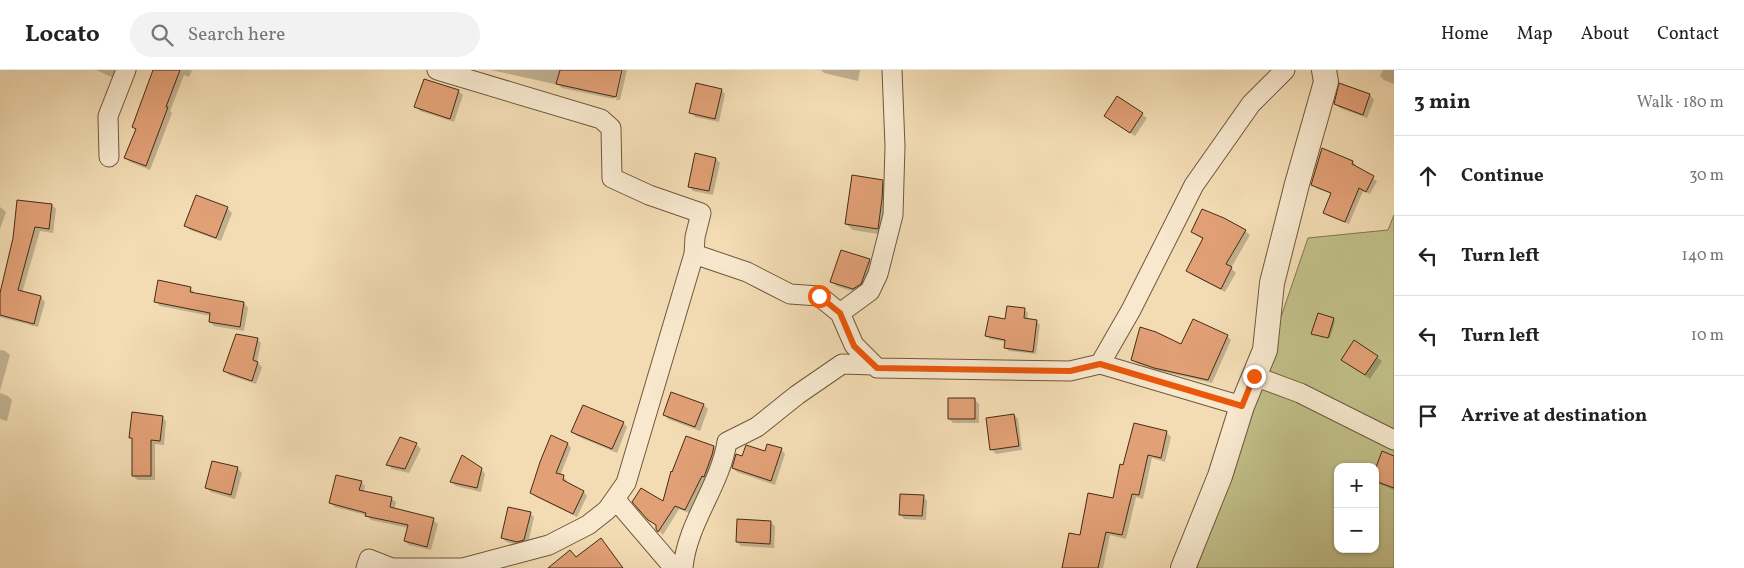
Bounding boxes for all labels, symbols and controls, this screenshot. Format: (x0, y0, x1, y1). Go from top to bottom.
search box (130, 12, 480, 57)
text: Locato (25, 18, 100, 52)
icon: search (148, 21, 176, 49)
text: Search here (188, 22, 285, 48)
text: Home (1441, 22, 1489, 47)
text: Map (1517, 22, 1553, 47)
text: About (1581, 22, 1629, 47)
text: Contact (1657, 22, 1719, 47)
text: 3 min (1414, 88, 1470, 117)
text: Walk · 180 m (1637, 92, 1724, 114)
icon: ahead (1414, 162, 1442, 190)
text: Continue (1461, 163, 1544, 189)
text: 30 m (1689, 165, 1724, 187)
icon: left (1414, 242, 1442, 270)
text: Turn left (1461, 243, 1540, 269)
text: 140 m (1682, 245, 1724, 267)
route start (808, 285, 831, 308)
icon: left (1414, 322, 1442, 350)
text: Turn left (1461, 323, 1540, 349)
text: 10 m (1691, 325, 1724, 347)
route end (1243, 365, 1266, 388)
icon: arrive (1414, 402, 1442, 430)
text: Arrive at destination (1461, 403, 1647, 429)
map controls (1334, 463, 1379, 553)
button: + (1334, 463, 1379, 508)
button: − (1334, 508, 1379, 553)

